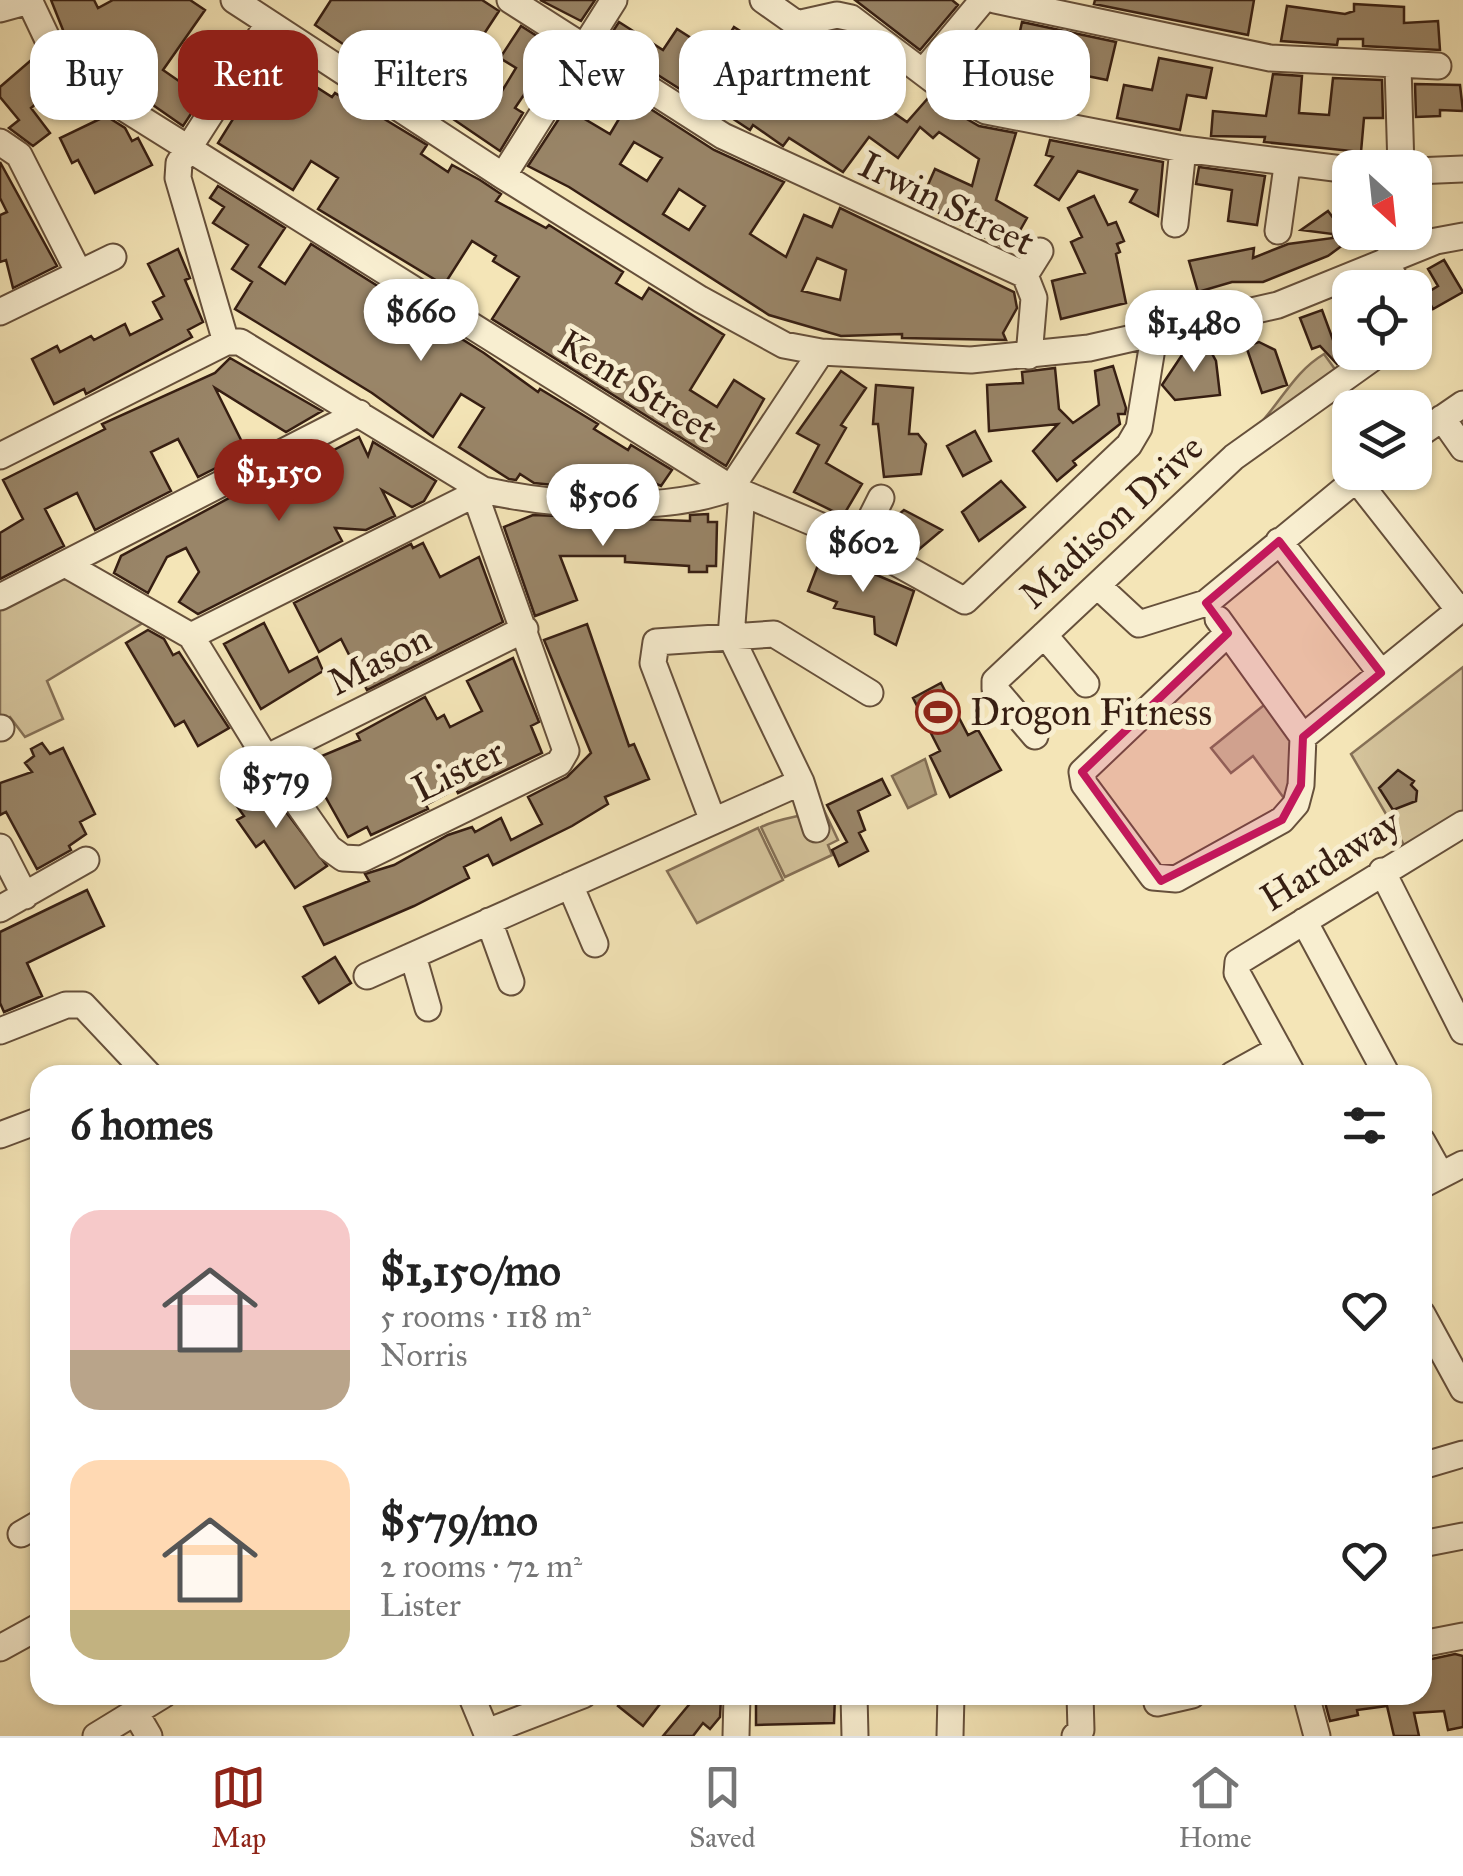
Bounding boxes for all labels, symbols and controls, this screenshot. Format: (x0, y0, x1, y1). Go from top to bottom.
chip: Buy (30, 30, 158, 120)
chip: Rent (178, 30, 318, 120)
chip: Filters (338, 30, 503, 120)
chip: New (523, 30, 659, 120)
chip: Apartment (679, 30, 906, 120)
chip: House (926, 30, 1090, 120)
street label: Irwin Street (852, 141, 1042, 265)
north arrow (1332, 150, 1432, 250)
map controls (1332, 150, 1432, 490)
button: locate (1332, 270, 1432, 370)
pin: $660 (362, 279, 480, 364)
pin: $1,480 (1113, 290, 1275, 375)
text: $660 (386, 292, 456, 331)
text: $1,480 (1147, 303, 1241, 342)
street label: Kent Street (550, 319, 726, 453)
button: layers (1332, 390, 1432, 490)
street label: Madison Drive (1010, 424, 1212, 618)
pin: $1,150 (198, 439, 360, 524)
text: $1,150 (236, 452, 322, 491)
pin: $506 (544, 464, 662, 549)
text: $506 (568, 477, 638, 516)
pin: $602 (804, 510, 922, 595)
text: $602 (828, 523, 898, 562)
street label: Mason (320, 615, 438, 705)
sports icon: Drogon Fitness (915, 689, 961, 735)
place label: Drogon Fitness (970, 689, 1212, 735)
street label: Lister (405, 728, 512, 812)
pin: $579 (217, 746, 335, 831)
text: $579 (242, 759, 310, 798)
street label: Hardaway (1252, 799, 1409, 921)
icon: filters (1337, 1098, 1392, 1153)
text: 6 homes (70, 1099, 213, 1151)
text: $1,150/mo (380, 1245, 561, 1297)
icon: home (150, 1250, 270, 1370)
icon: heart (1337, 1283, 1392, 1338)
text: 5 rooms · 118 m² (380, 1297, 591, 1336)
text: Norris (380, 1336, 467, 1375)
text: $579/mo (380, 1495, 538, 1547)
icon: home (150, 1500, 270, 1620)
icon: heart (1337, 1533, 1392, 1588)
text: 2 rooms · 72 m² (380, 1547, 582, 1586)
text: Lister (380, 1586, 461, 1625)
tab: Map (211, 1760, 266, 1855)
tab: Saved (689, 1760, 756, 1855)
tab: Home (1178, 1760, 1252, 1855)

